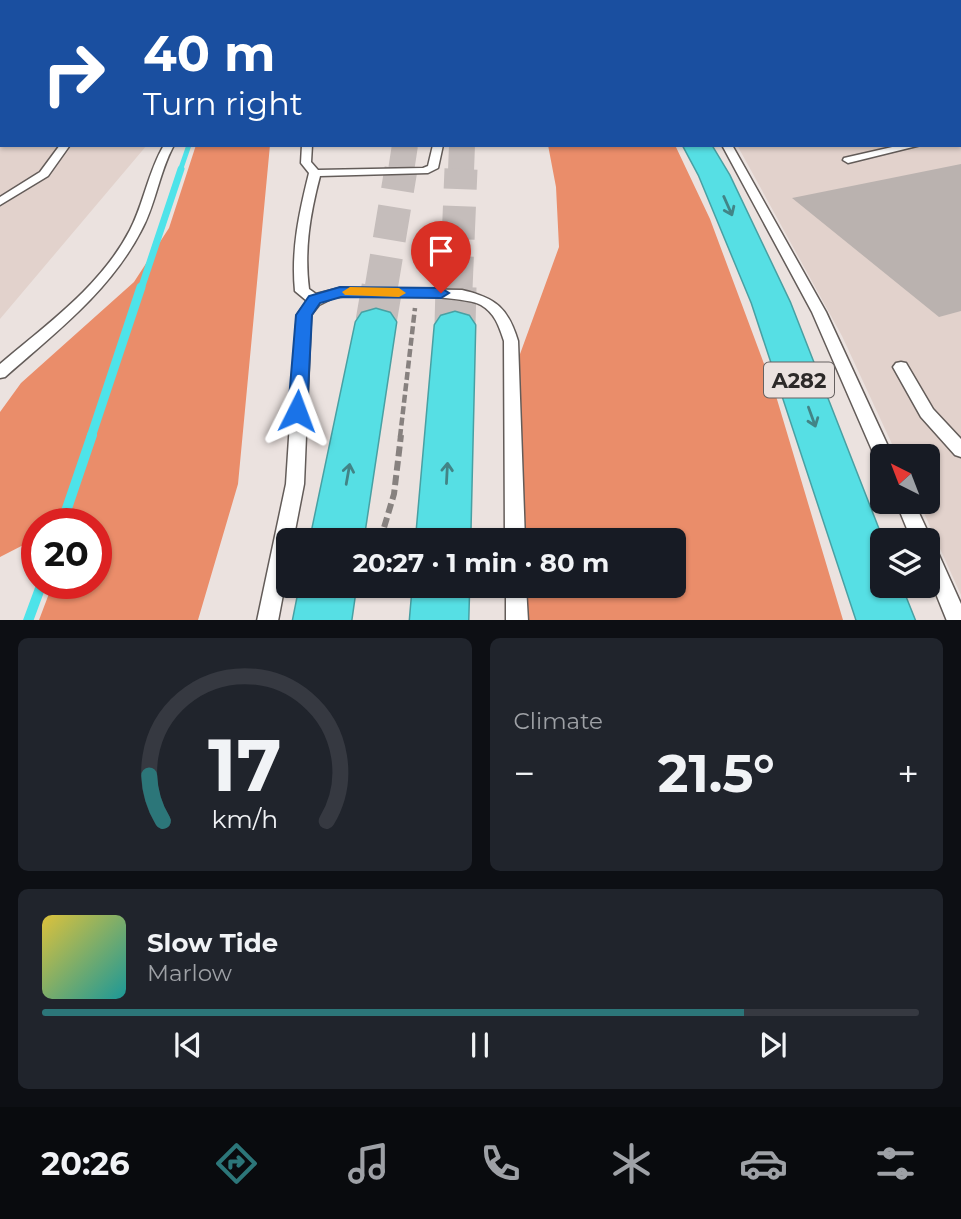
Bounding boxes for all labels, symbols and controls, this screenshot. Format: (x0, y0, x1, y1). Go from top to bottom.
text: 40 m (143, 24, 275, 83)
icon: right (28, 28, 119, 119)
text: Turn right (143, 84, 303, 123)
one-way arrow (722, 195, 735, 216)
pin (411, 221, 471, 293)
icon: arrive (422, 232, 460, 270)
road number: A282 (764, 362, 834, 398)
position arrow (260, 374, 334, 448)
one-way arrow (807, 406, 820, 428)
north arrow (870, 444, 940, 514)
map controls (870, 444, 940, 598)
one-way arrow (440, 461, 453, 484)
one-way arrow (342, 463, 356, 486)
speed limit sign: 20 (21, 508, 112, 599)
button: layers (870, 528, 940, 598)
text: 20:27 · 1 min · 80 m (353, 547, 609, 579)
text: Climate (514, 707, 603, 735)
text: 17 (208, 721, 282, 809)
text: 21.5° (658, 742, 775, 805)
text: − (514, 750, 535, 797)
text: + (897, 750, 919, 797)
text: km/h (211, 803, 278, 833)
text: Slow Tide (147, 927, 278, 959)
text: Marlow (147, 959, 232, 987)
icon: previous (169, 1026, 207, 1064)
icon: pause (461, 1026, 499, 1064)
icon: next (754, 1026, 792, 1064)
icon: directions (212, 1139, 261, 1188)
icon: music (344, 1139, 393, 1188)
icon: phone (476, 1139, 525, 1188)
icon: climate (607, 1139, 656, 1188)
icon: car (739, 1139, 788, 1188)
icon: filters (871, 1139, 920, 1188)
text: 20:26 (41, 1144, 130, 1183)

